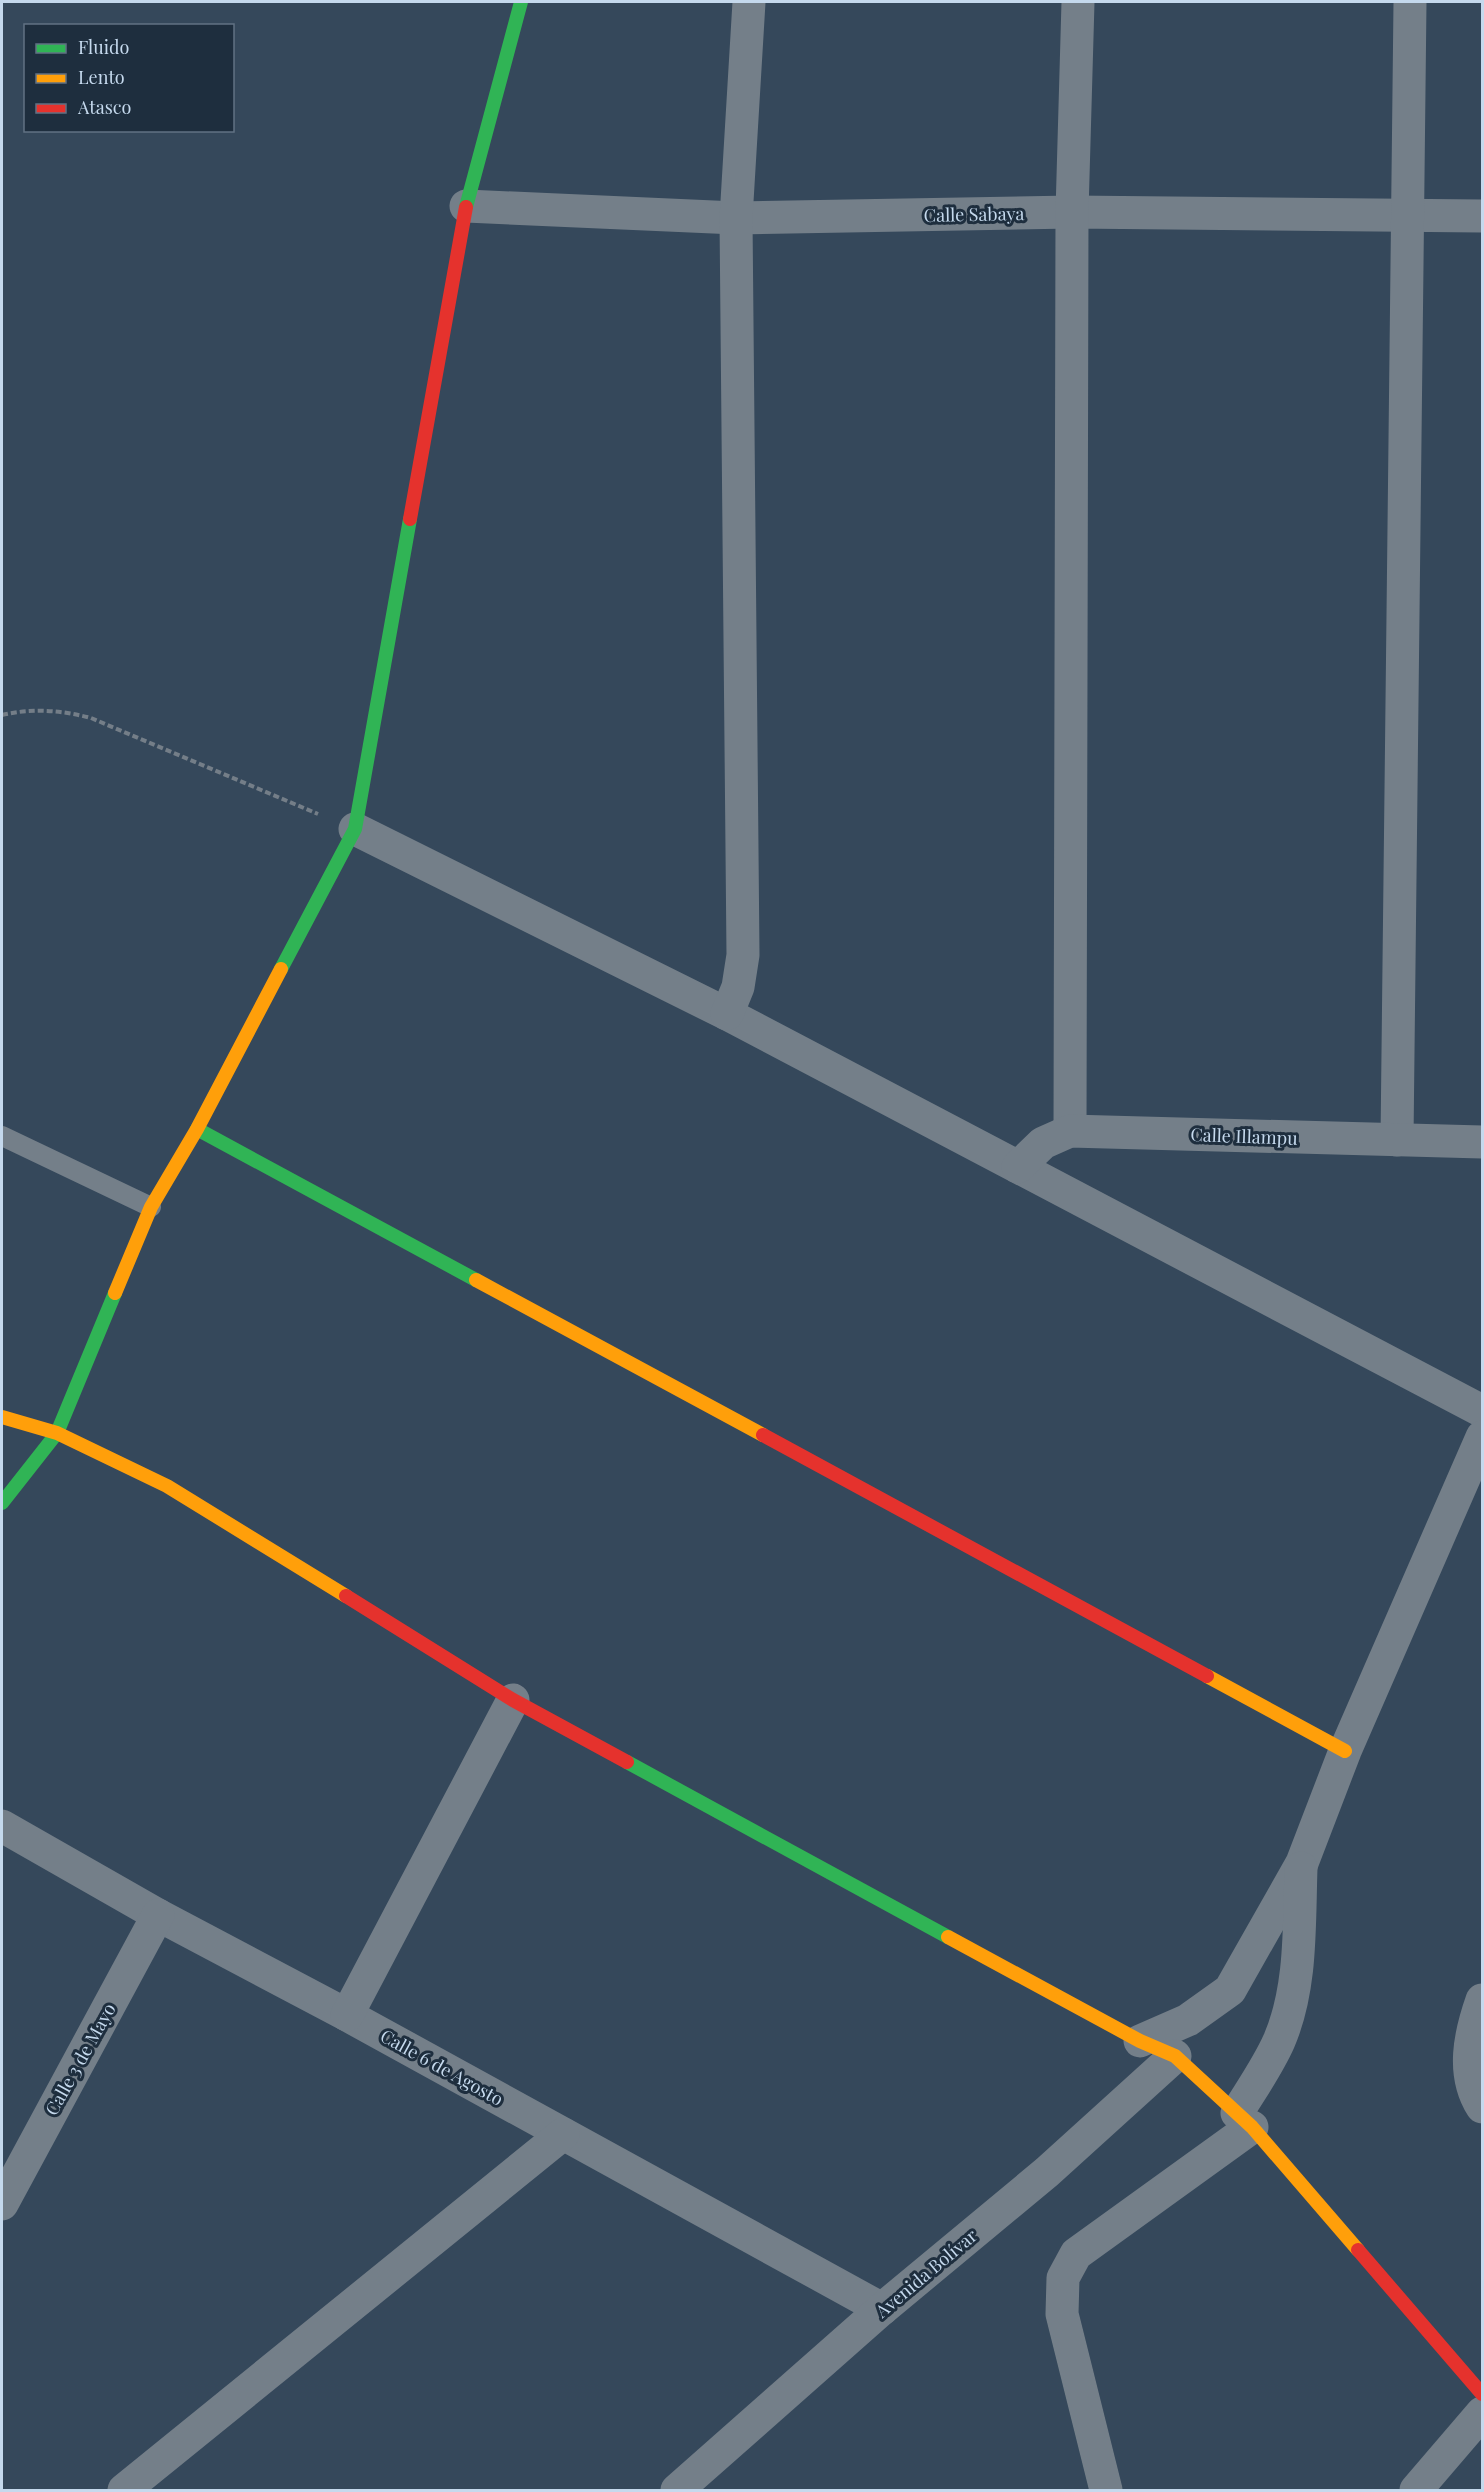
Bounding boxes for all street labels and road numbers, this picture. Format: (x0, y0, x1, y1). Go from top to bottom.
street label: Calle Sabaya (923, 201, 1025, 227)
street label: Calle Illampu (1190, 1122, 1299, 1150)
street label: Calle 3 de Mayo (39, 1998, 121, 2119)
street label: Calle 6 de Agosto (376, 2023, 508, 2111)
street label: Avenida Bolívar (869, 2223, 982, 2323)

